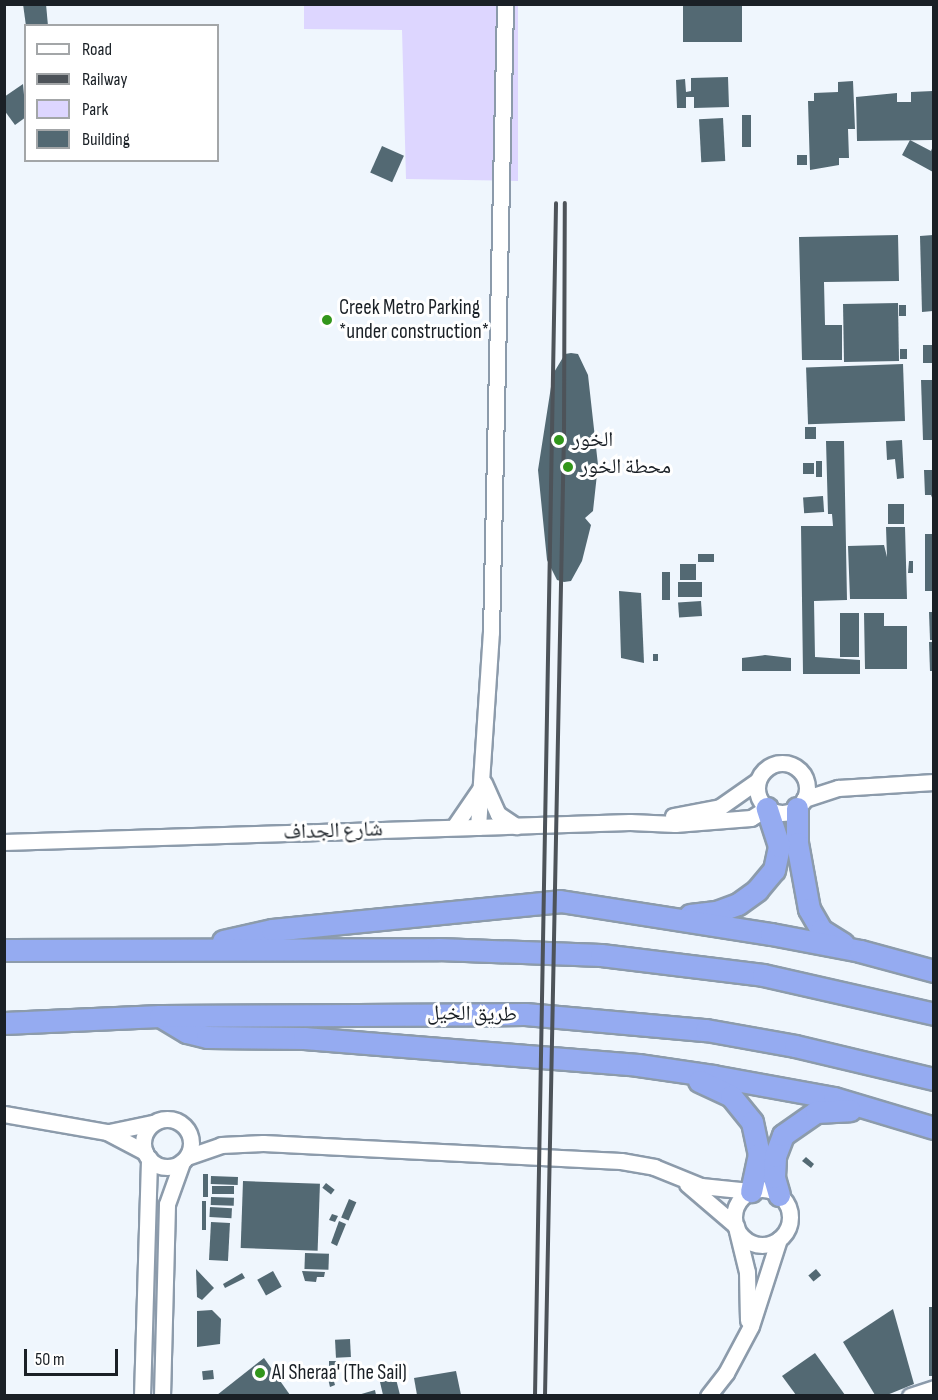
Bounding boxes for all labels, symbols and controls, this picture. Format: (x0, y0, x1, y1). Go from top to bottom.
legend (24, 24, 219, 162)
text: Road (82, 39, 112, 60)
text: Railway (82, 69, 127, 90)
text: Park (82, 99, 108, 120)
text: Building (82, 129, 130, 150)
place label: Creek Metro Parking *under construction* (339, 295, 489, 345)
marker: Creek Metro Parking *under construction* (320, 313, 334, 327)
place label: الخور (572, 427, 613, 453)
marker: الخور (550, 431, 568, 449)
place label: محطة الخور (580, 454, 671, 480)
marker: محطة الخور (561, 460, 575, 474)
street label: شارع الجداف (283, 817, 383, 845)
street label: طريق الخيل (427, 1001, 517, 1027)
scale bar (27, 1337, 122, 1375)
text: 50 m (35, 1349, 65, 1370)
place label: Al Sheraa' (The Sail) (272, 1360, 407, 1386)
marker: Al Sheraa' (The Sail) (253, 1366, 267, 1380)

